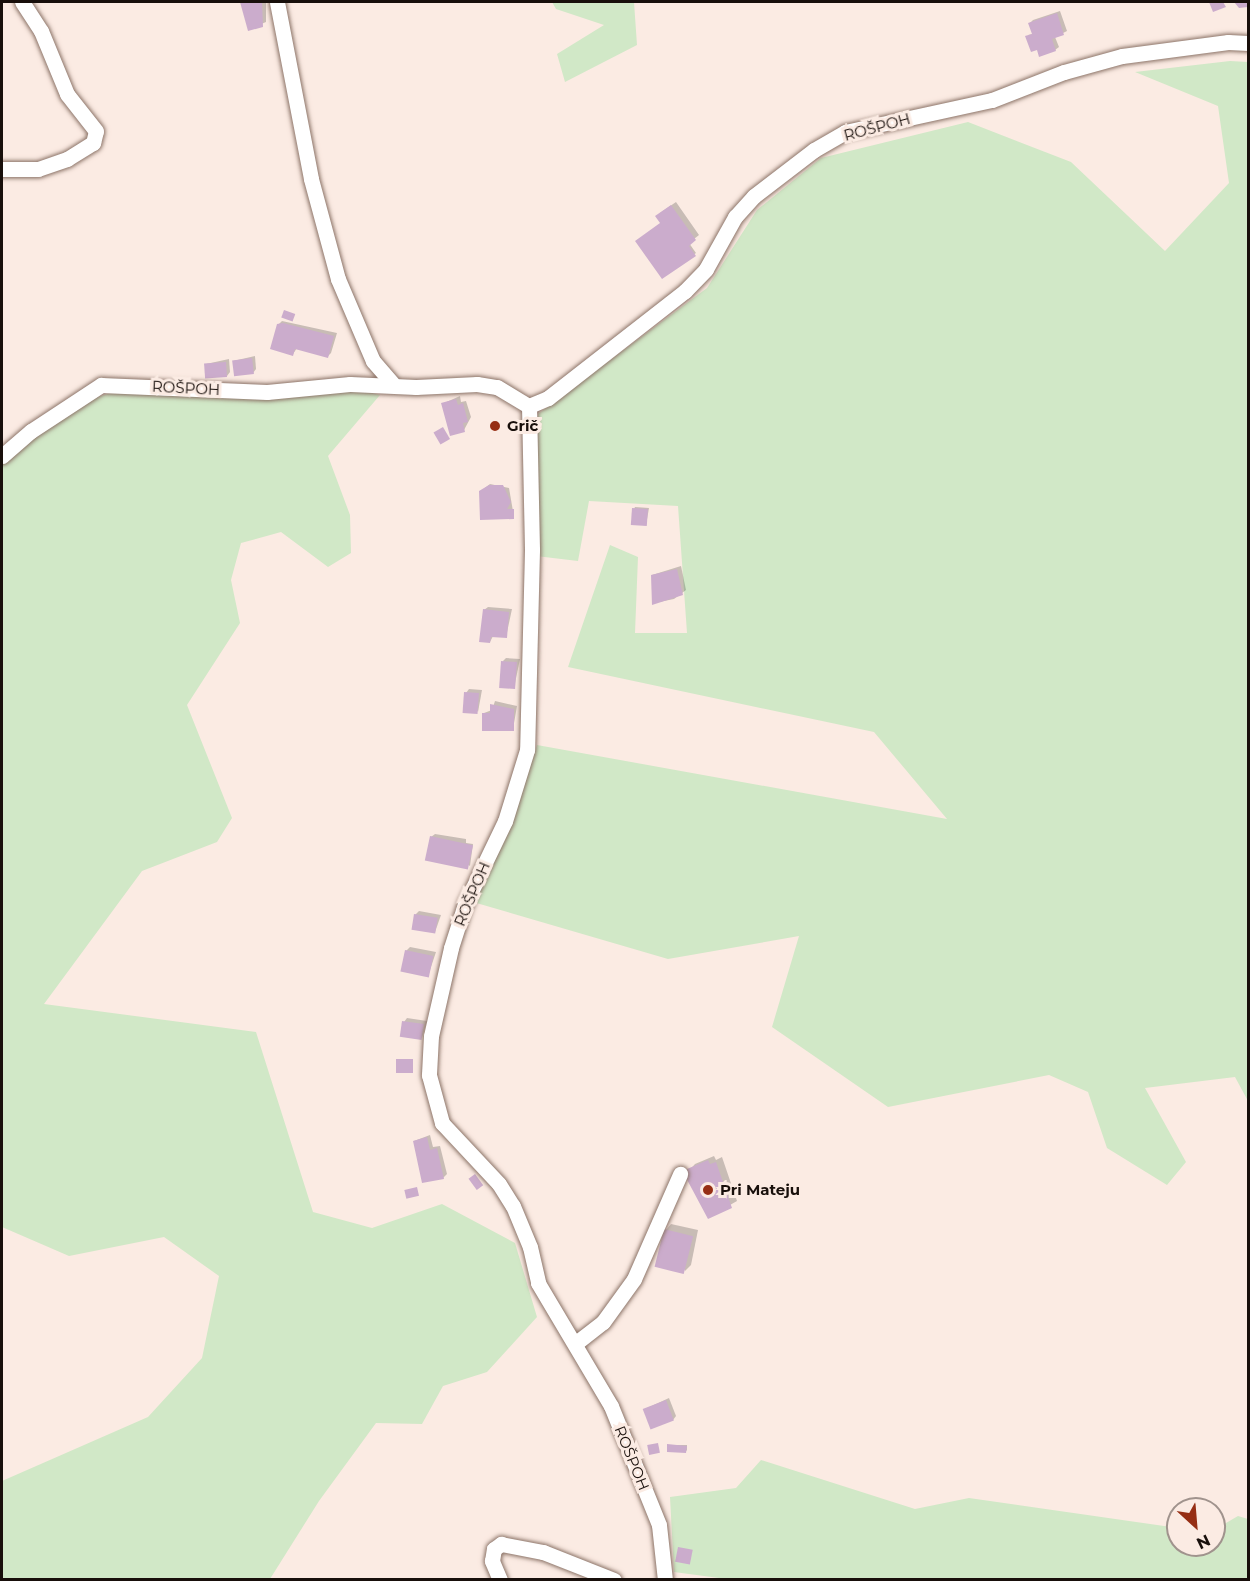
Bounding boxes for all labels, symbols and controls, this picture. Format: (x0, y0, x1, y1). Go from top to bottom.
street label: ROŠPOH (842, 109, 912, 145)
street label: ROŠPOH (151, 377, 221, 399)
place label: Grič (507, 417, 538, 435)
marker: Grič (488, 419, 502, 433)
street label: ROŠPOH (450, 859, 494, 929)
place label: Pri Mateju (720, 1181, 800, 1199)
marker: Pri Mateju (701, 1183, 715, 1197)
street label: ROŠPOH (611, 1423, 653, 1493)
north arrow (1166, 1497, 1226, 1557)
text: N (1193, 1530, 1213, 1553)

